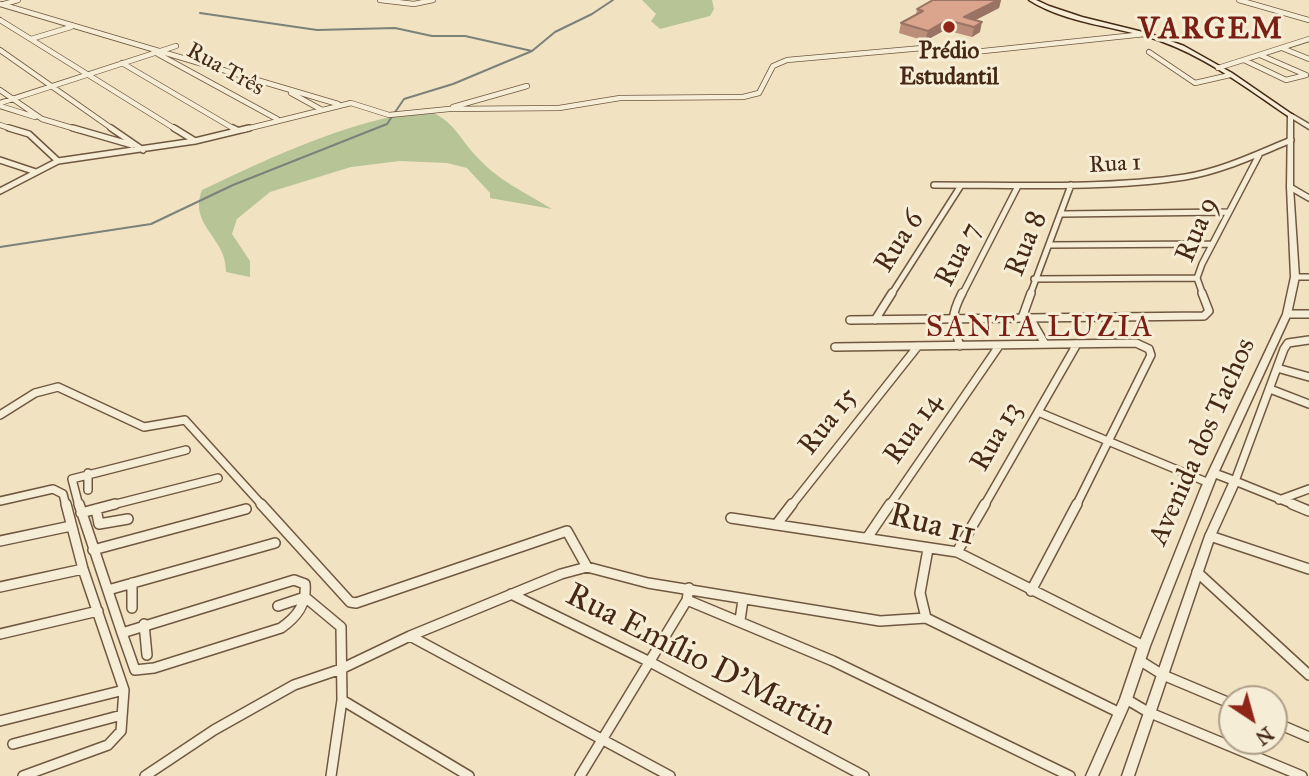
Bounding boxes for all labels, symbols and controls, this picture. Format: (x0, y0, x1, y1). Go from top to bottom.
district label: VARGEM (1139, 13, 1283, 49)
marker: Prédio Estudantil (941, 19, 957, 35)
street label: Rua Três (181, 37, 269, 103)
place label: Prédio Estudantil (899, 38, 999, 92)
street label: Rua 1 (1088, 150, 1142, 180)
street label: Rua 9 (1169, 192, 1227, 268)
street label: Rua 6 (868, 205, 932, 279)
street label: Rua 8 (999, 207, 1055, 281)
street label: Rua 7 (929, 217, 989, 293)
district label: SANTA LUZIA (927, 311, 1153, 347)
street label: Avenida dos Tachos (1142, 333, 1264, 551)
street label: Rua 15 (792, 382, 866, 462)
street label: Rua 14 (878, 387, 950, 471)
street label: Rua 13 (964, 396, 1030, 478)
street label: Rua 11 (885, 496, 979, 556)
street label: Rua Emílio D'Martin (559, 576, 841, 746)
north arrow (1218, 685, 1288, 755)
text: N (1251, 722, 1278, 750)

